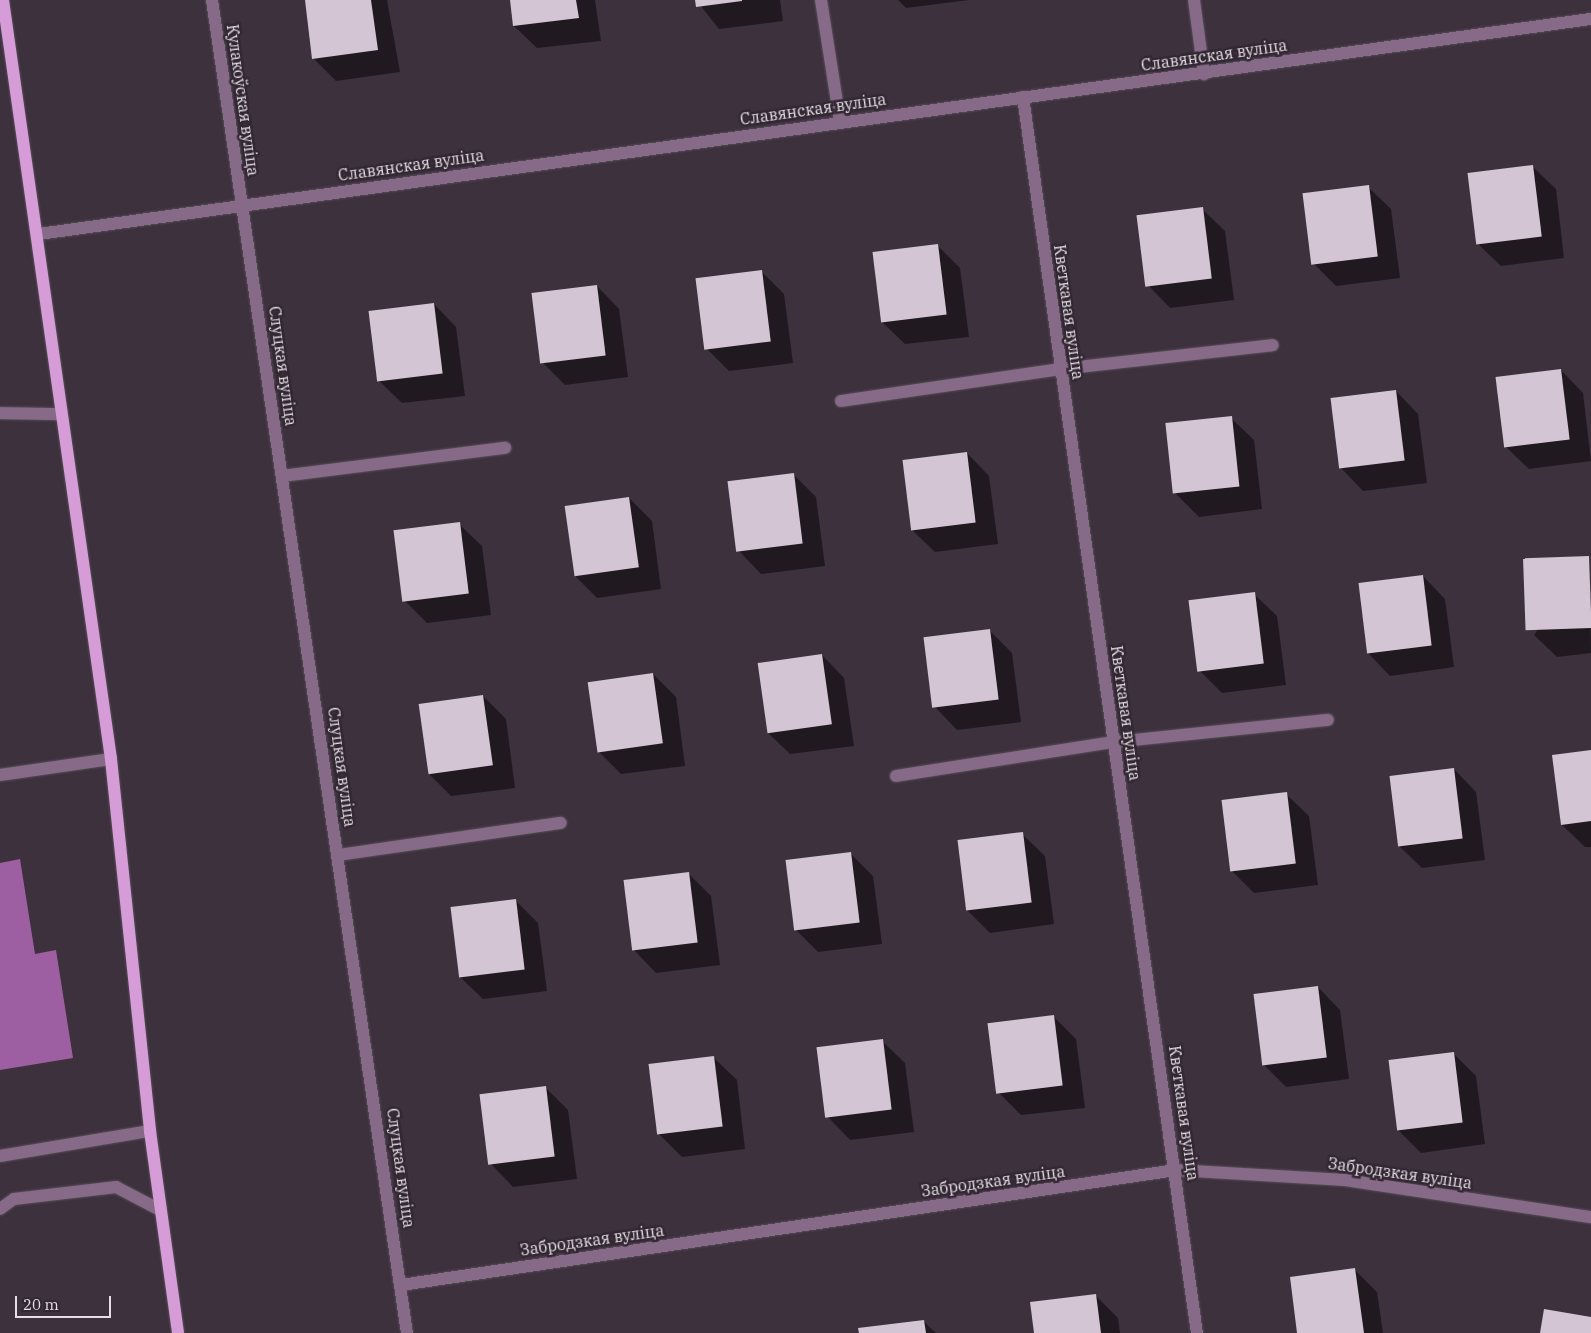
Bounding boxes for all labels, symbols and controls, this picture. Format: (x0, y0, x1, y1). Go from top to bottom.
street label: Кулакоўская вуліца (223, 23, 263, 177)
street label: Славянская вуліца (1140, 35, 1288, 75)
street label: Славянская вуліца (739, 89, 887, 129)
street label: Славянская вуліца (337, 145, 485, 185)
street label: Кветкавая вуліца (1050, 243, 1088, 381)
street label: Слуцкая вуліца (265, 305, 301, 427)
street label: Кветкавая вуліца (1107, 644, 1145, 782)
street label: Слуцкая вуліца (324, 706, 360, 828)
street label: Кветкавая вуліца (1165, 1044, 1203, 1182)
street label: Слуцкая вуліца (383, 1107, 419, 1229)
street label: Забродзкая вуліца (1327, 1153, 1473, 1193)
street label: Забродзкая вуліца (920, 1161, 1066, 1201)
street label: Забродзкая вуліца (519, 1220, 665, 1260)
scale bar (18, 1286, 114, 1318)
text: 20 m (23, 1295, 59, 1314)

